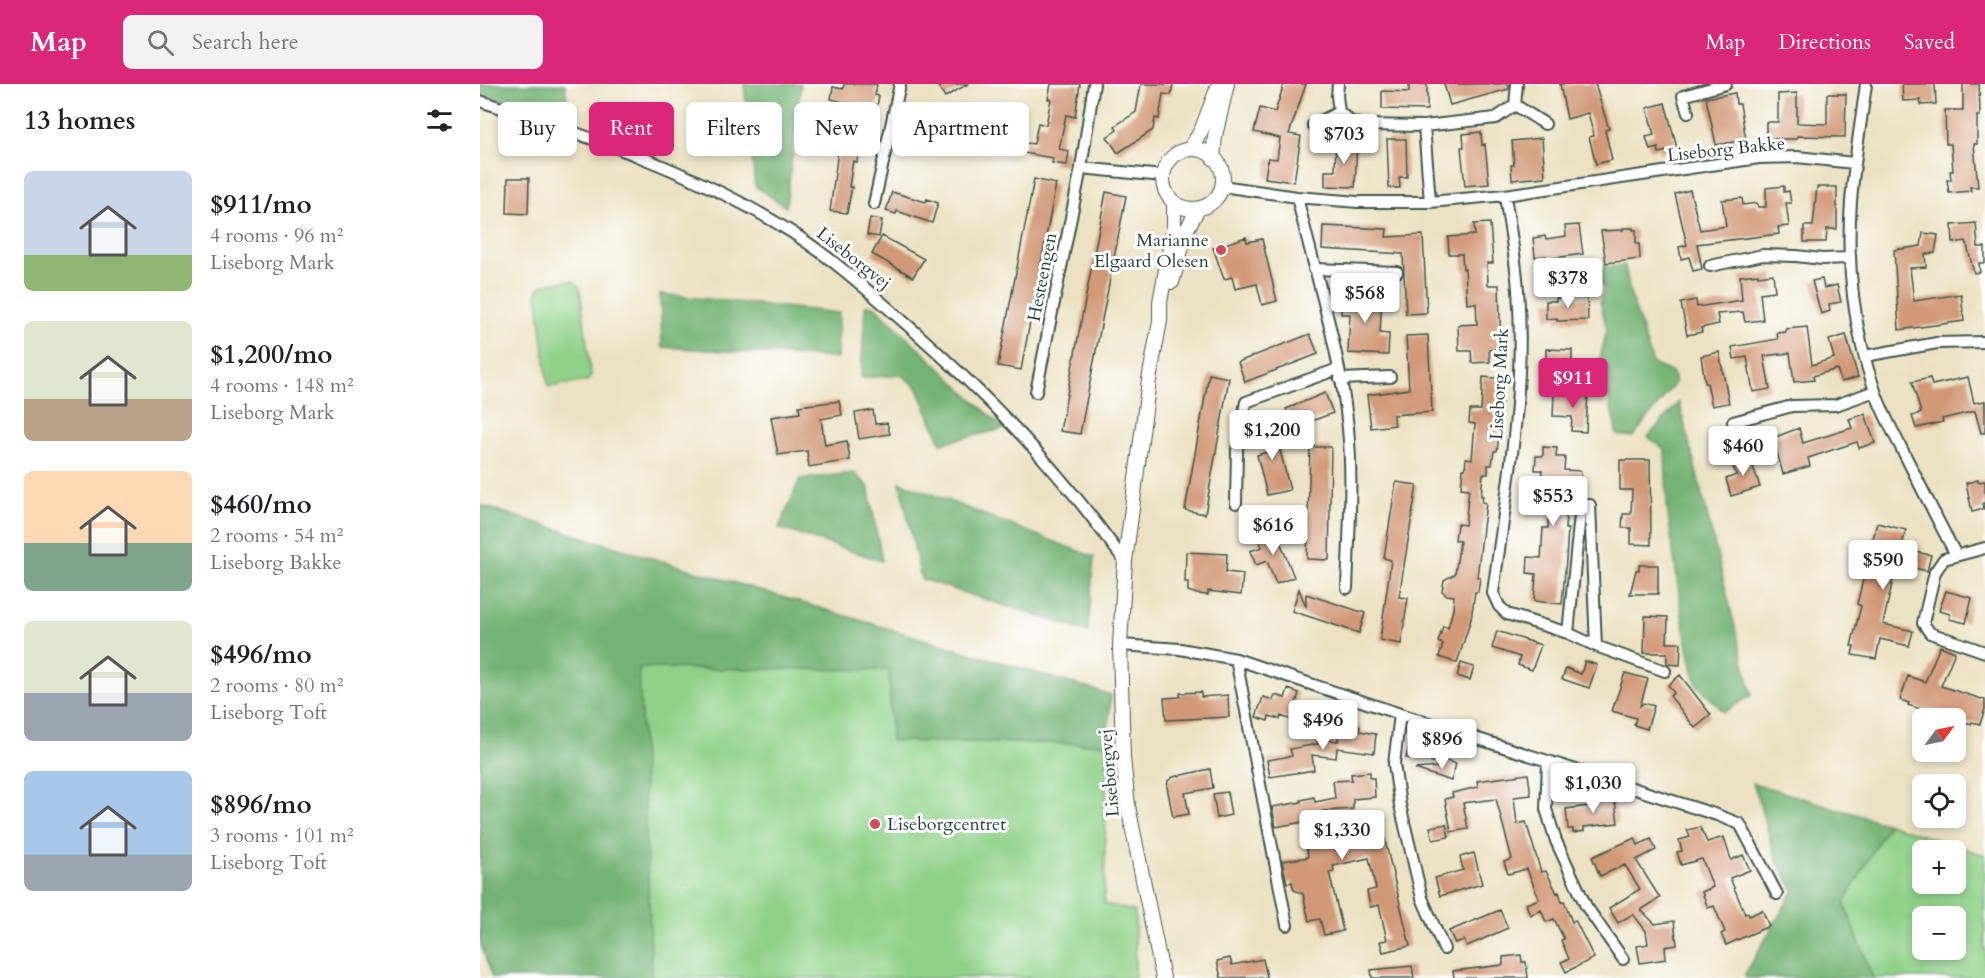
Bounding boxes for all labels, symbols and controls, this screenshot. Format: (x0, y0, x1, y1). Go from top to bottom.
search box (123, 15, 543, 69)
text: Map (30, 23, 87, 61)
icon: search (144, 26, 177, 59)
text: Search here (192, 27, 299, 57)
text: Map (1705, 28, 1745, 57)
text: Directions (1778, 28, 1871, 57)
text: Saved (1904, 28, 1955, 57)
chip: Buy (498, 102, 577, 156)
chip: Rent (589, 102, 674, 156)
chip: Filters (686, 102, 782, 156)
chip: New (794, 102, 880, 156)
chip: Apartment (892, 102, 1029, 156)
text: 13 homes (24, 103, 135, 138)
icon: filters (423, 104, 456, 137)
pin: $703 (1308, 114, 1380, 165)
text: $703 (1324, 120, 1364, 147)
street label: Liseborg Bakke (1666, 131, 1786, 168)
text: $911/mo (210, 187, 312, 222)
icon: home (72, 195, 144, 267)
street label: Liseborgvej (811, 221, 896, 296)
text: 4 rooms · 96 m² (210, 222, 343, 249)
place label: Marianne Elgaard Olesen (1094, 228, 1210, 274)
street label: Hesteengen (1022, 230, 1063, 324)
marker: Marianne Elgaard Olesen (1214, 243, 1228, 257)
text: Liseborg Mark (210, 249, 334, 276)
pin: $378 (1532, 258, 1604, 309)
text: $378 (1548, 264, 1588, 291)
pin: $568 (1329, 273, 1401, 324)
text: $568 (1345, 279, 1385, 306)
street label: Liseborg Mark (1484, 327, 1515, 441)
text: $1,200/mo (210, 337, 333, 372)
icon: home (72, 345, 144, 417)
pin: $911 (1537, 358, 1609, 409)
text: $911 (1553, 364, 1593, 391)
text: 4 rooms · 148 m² (210, 372, 354, 399)
text: Liseborg Mark (210, 399, 334, 426)
pin: $1,200 (1223, 410, 1321, 461)
text: $1,200 (1243, 416, 1301, 443)
pin: $460 (1707, 426, 1779, 477)
text: $460 (1723, 432, 1763, 459)
pin: $553 (1517, 476, 1589, 527)
text: $553 (1533, 482, 1573, 509)
text: $460/mo (210, 487, 312, 522)
icon: home (72, 495, 144, 567)
pin: $616 (1237, 505, 1309, 556)
text: $616 (1253, 511, 1293, 538)
text: 2 rooms · 54 m² (210, 522, 343, 549)
pin: $590 (1847, 540, 1919, 591)
text: $590 (1863, 546, 1903, 573)
text: Liseborg Bakke (210, 549, 342, 576)
text: $496/mo (210, 637, 312, 672)
icon: home (72, 645, 144, 717)
text: 2 rooms · 80 m² (210, 672, 343, 699)
text: Liseborg Toft (210, 699, 327, 726)
pin: $496 (1287, 700, 1359, 751)
text: $496 (1303, 706, 1343, 733)
north arrow (1912, 708, 1966, 762)
map controls (1912, 708, 1966, 960)
pin: $896 (1406, 719, 1478, 770)
text: $896 (1422, 725, 1462, 752)
street label: Liseborgvej (1093, 728, 1126, 818)
pin: $1,030 (1544, 763, 1642, 814)
text: $1,030 (1564, 769, 1622, 796)
button: locate (1912, 774, 1966, 828)
text: $896/mo (210, 787, 312, 822)
icon: home (72, 795, 144, 867)
pin: $1,330 (1293, 810, 1391, 861)
place label: Liseborgcentret (887, 812, 1006, 837)
text: $1,330 (1313, 816, 1371, 843)
marker: Liseborgcentret (868, 817, 882, 831)
text: 3 rooms · 101 m² (210, 822, 354, 849)
button: + (1912, 840, 1966, 894)
text: Liseborg Toft (210, 849, 327, 876)
button: − (1912, 906, 1966, 960)

